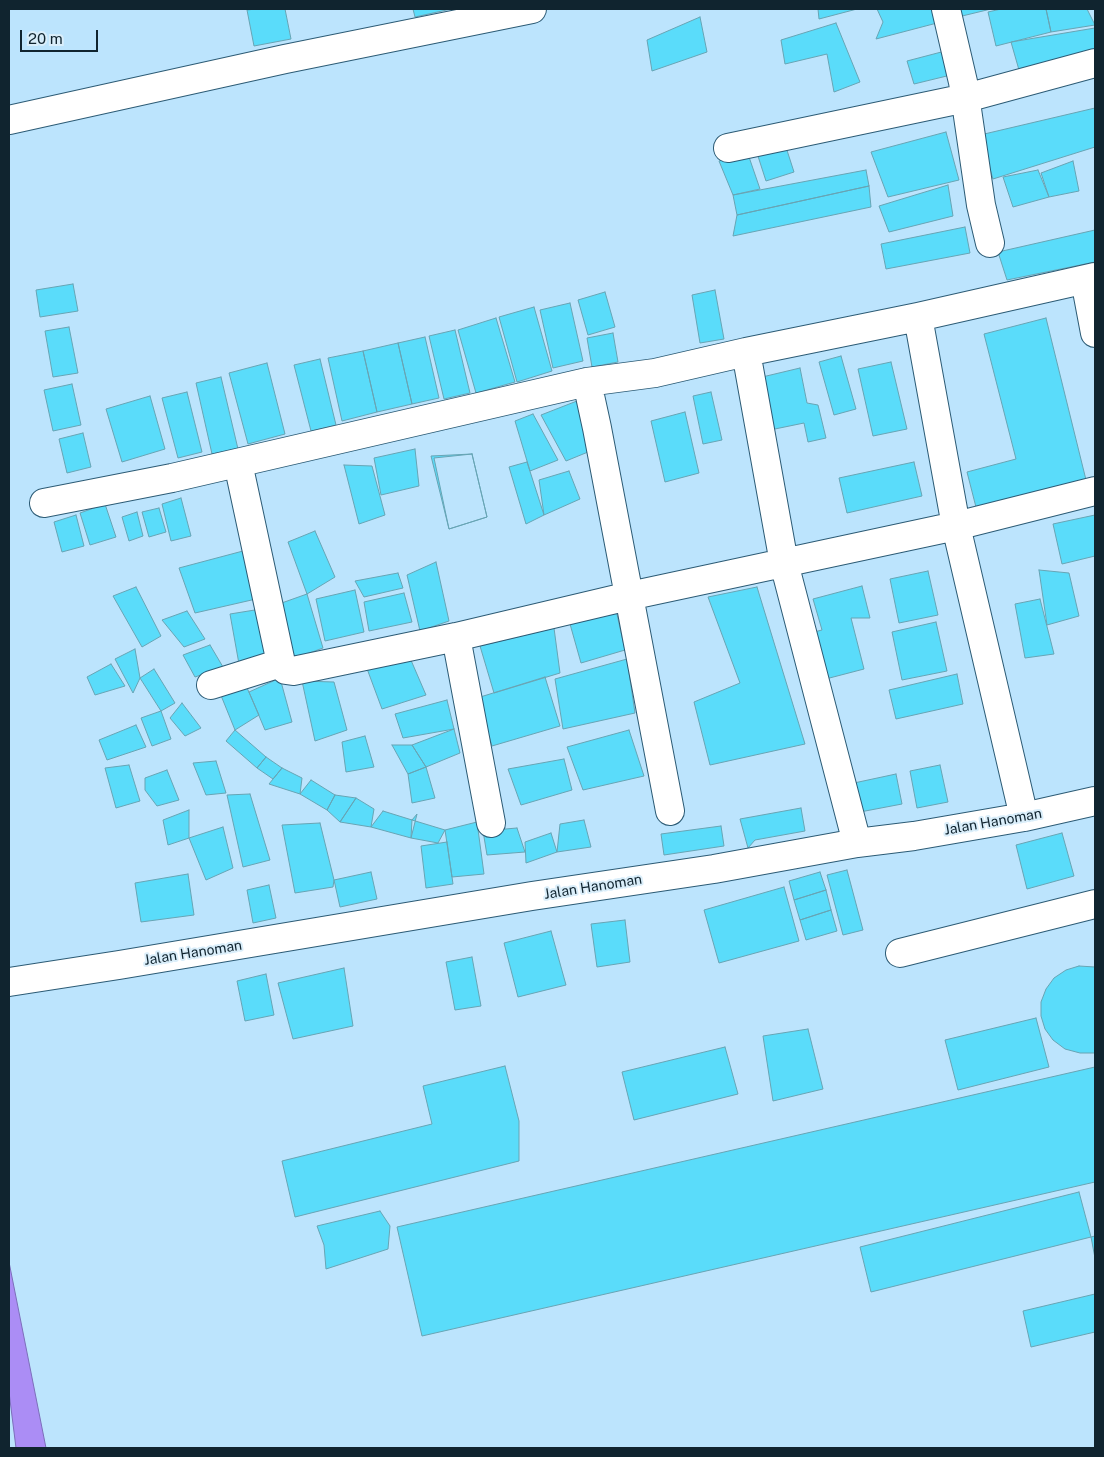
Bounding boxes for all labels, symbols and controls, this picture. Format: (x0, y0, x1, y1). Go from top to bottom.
scale bar (22, 20, 100, 52)
text: 20 m (28, 30, 63, 47)
street label: Jalan Hanoman (943, 805, 1043, 839)
street label: Jalan Hanoman (543, 871, 643, 903)
street label: Jalan Hanoman (143, 937, 243, 969)

